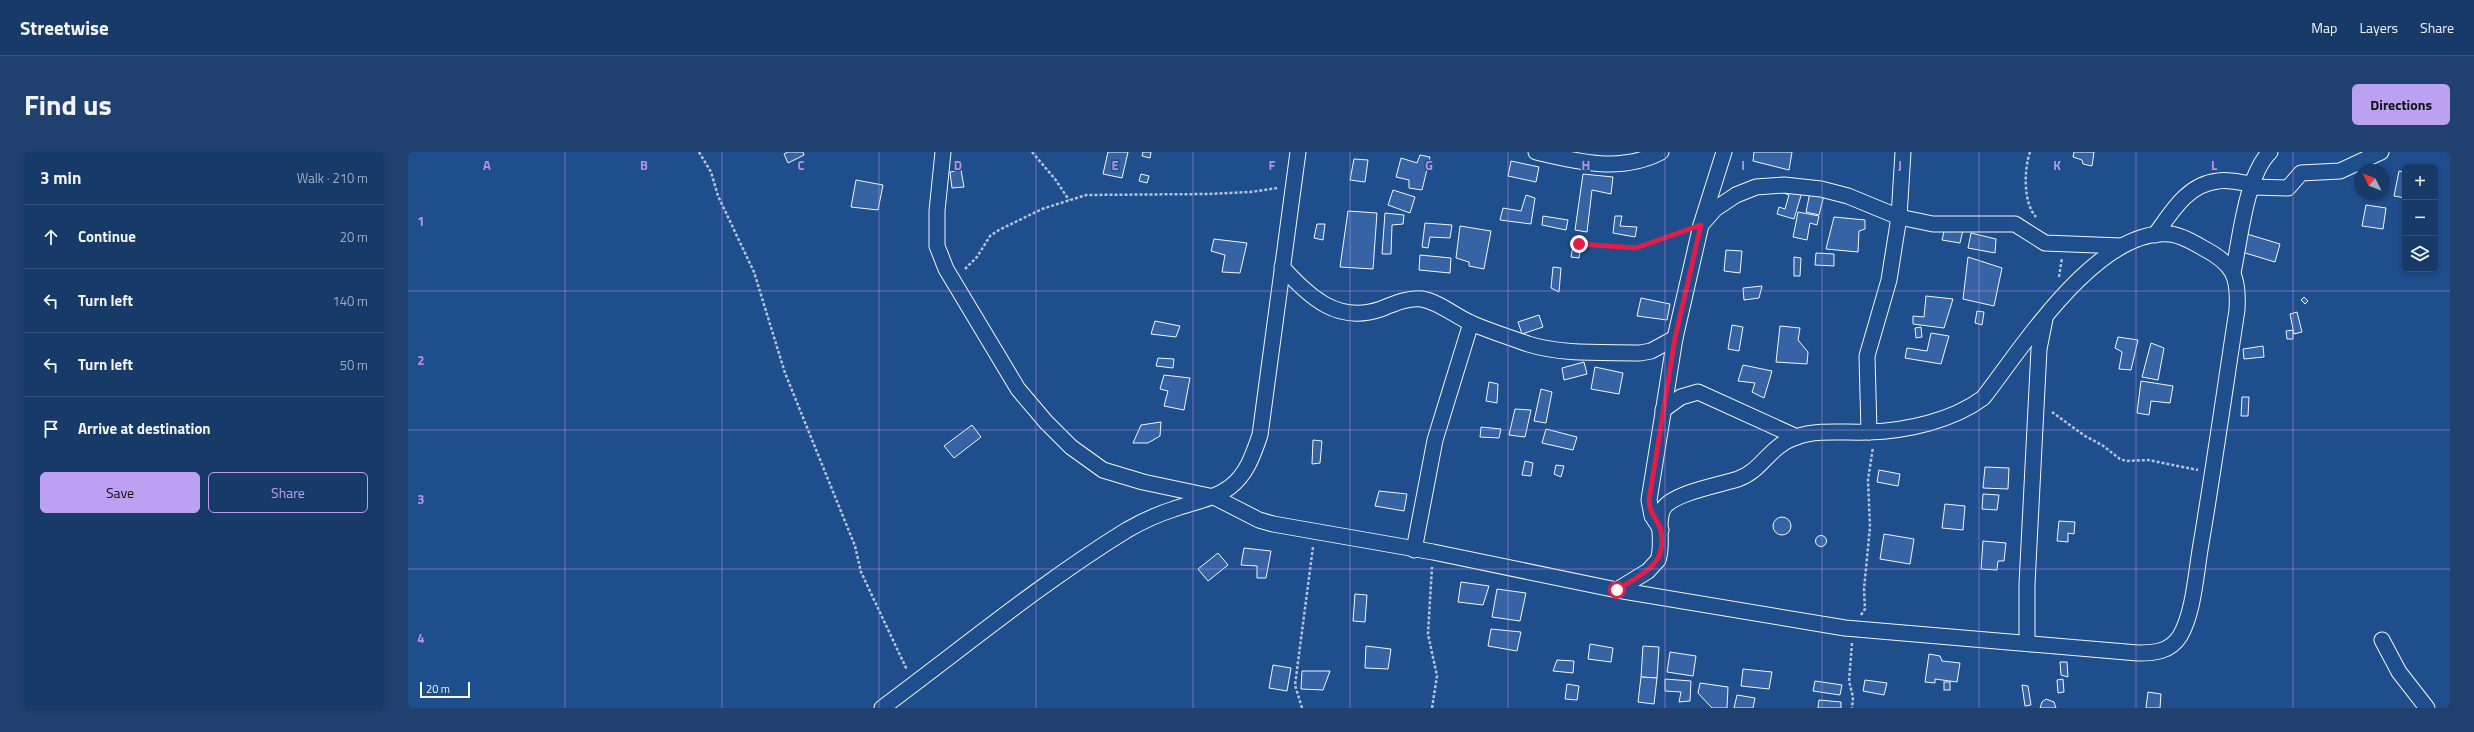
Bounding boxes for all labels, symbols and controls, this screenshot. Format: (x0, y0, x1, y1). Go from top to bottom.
text: Streetwise (20, 13, 109, 42)
text: Map (2311, 17, 2337, 38)
text: Layers (2359, 17, 2398, 38)
text: Share (2420, 17, 2454, 38)
text: Find us (24, 83, 112, 126)
button: Directions (2352, 84, 2450, 125)
text: A (483, 155, 491, 175)
text: B (640, 155, 648, 175)
text: C (797, 155, 805, 175)
text: D (954, 155, 962, 175)
text: E (1111, 155, 1119, 175)
text: F (1269, 155, 1276, 175)
text: G (1425, 155, 1433, 175)
text: H (1582, 155, 1590, 175)
text: I (1741, 155, 1745, 175)
text: J (1898, 155, 1902, 175)
text: K (2053, 155, 2061, 175)
text: L (2211, 155, 2217, 175)
north arrow (2354, 164, 2390, 200)
map controls (2402, 164, 2438, 272)
button: + (2402, 164, 2438, 200)
text: 3 min (40, 165, 81, 191)
text: Walk · 210 m (297, 168, 368, 188)
button: − (2402, 200, 2438, 236)
text: 1 (417, 211, 425, 231)
text: Continue (78, 225, 136, 248)
icon: ahead (40, 226, 62, 248)
text: 20 m (340, 227, 368, 247)
route end (1570, 235, 1588, 253)
button: layers (2402, 236, 2438, 272)
text: Turn left (78, 289, 133, 312)
icon: left (40, 290, 62, 312)
text: 140 m (332, 291, 368, 311)
text: 2 (417, 350, 425, 370)
text: Turn left (78, 353, 133, 376)
icon: left (40, 354, 62, 376)
text: 50 m (340, 355, 368, 375)
text: Arrive at destination (78, 417, 211, 440)
icon: arrive (40, 418, 62, 440)
button: Save (40, 472, 200, 513)
button: Share (208, 472, 368, 513)
text: 3 (417, 489, 425, 509)
route start (1608, 581, 1626, 599)
text: 4 (417, 628, 425, 648)
scale bar (420, 680, 470, 699)
text: 20 m (426, 681, 450, 697)

